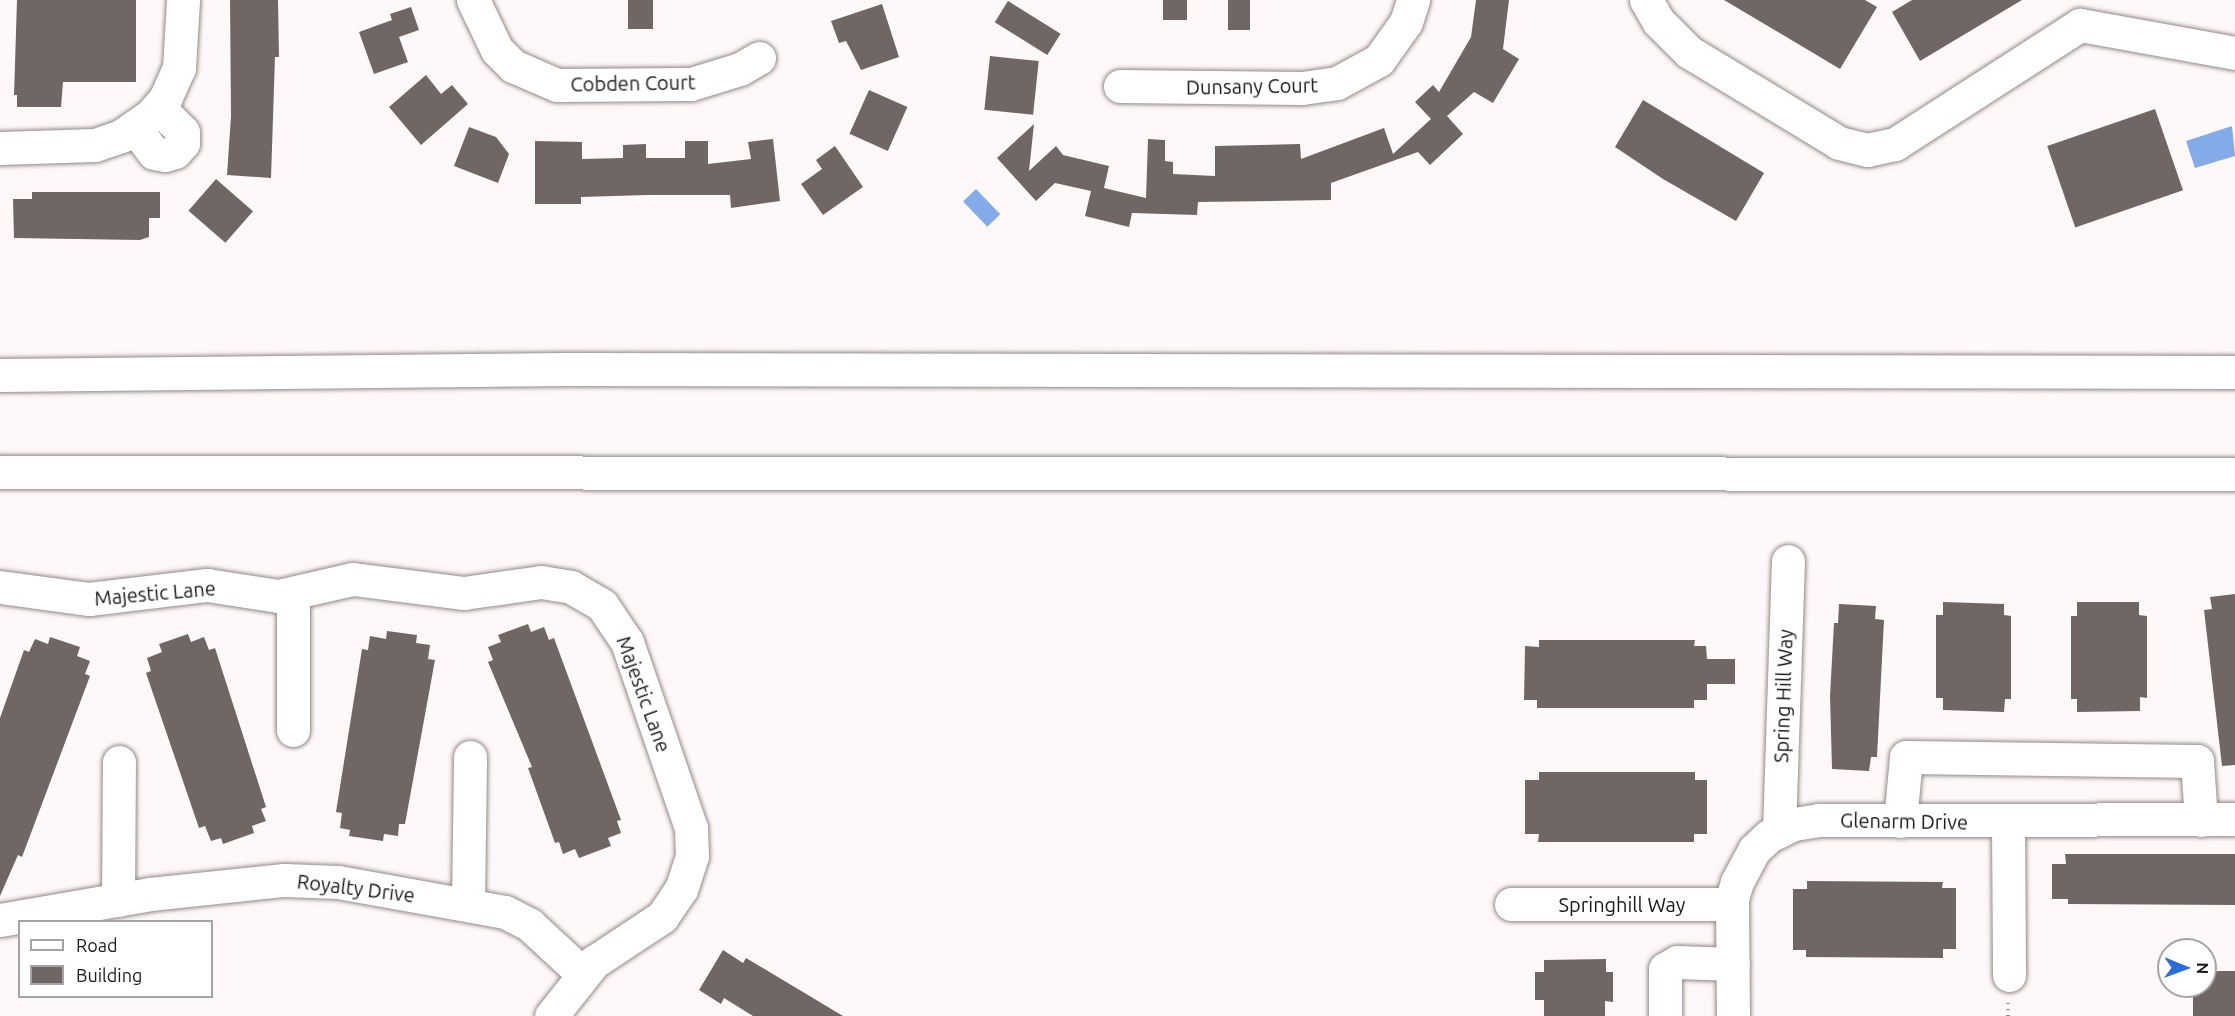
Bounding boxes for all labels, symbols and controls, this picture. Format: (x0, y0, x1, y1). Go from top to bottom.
street label: Cobden Court (570, 70, 696, 96)
street label: Dunsany Court (1186, 73, 1318, 99)
street label: Majestic Lane (93, 576, 217, 610)
street label: Spring Hill Way (1769, 629, 1797, 763)
street label: Majestic Lane (612, 633, 676, 755)
street label: Glenarm Drive (1840, 808, 1968, 834)
street label: Royalty Drive (296, 869, 416, 907)
street label: Springhill Way (1559, 892, 1685, 916)
legend (18, 920, 213, 998)
text: Road (76, 935, 118, 955)
north arrow (2157, 938, 2217, 998)
text: N (2194, 962, 2212, 974)
text: Building (76, 965, 142, 985)

